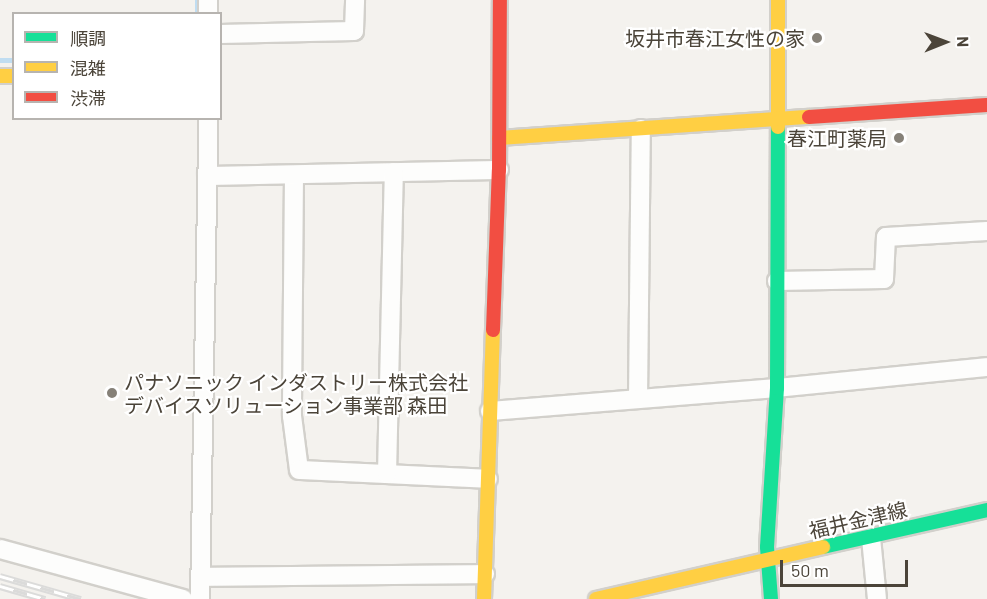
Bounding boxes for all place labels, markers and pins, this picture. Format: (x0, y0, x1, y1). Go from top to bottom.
place label: 坂井市春江女性の家 (625, 26, 805, 50)
marker: 坂井市春江女性の家 (810, 31, 824, 45)
place label: 春江町薬局 (787, 126, 887, 150)
marker: 春江町薬局 (892, 131, 906, 145)
place label: パナソニック インダストリー株式会社 デバイスソリューション事業部 森田 (124, 370, 468, 417)
marker: パナソニック インダストリー株式会社 デバイスソリューション事業部 森田 (105, 386, 119, 400)

